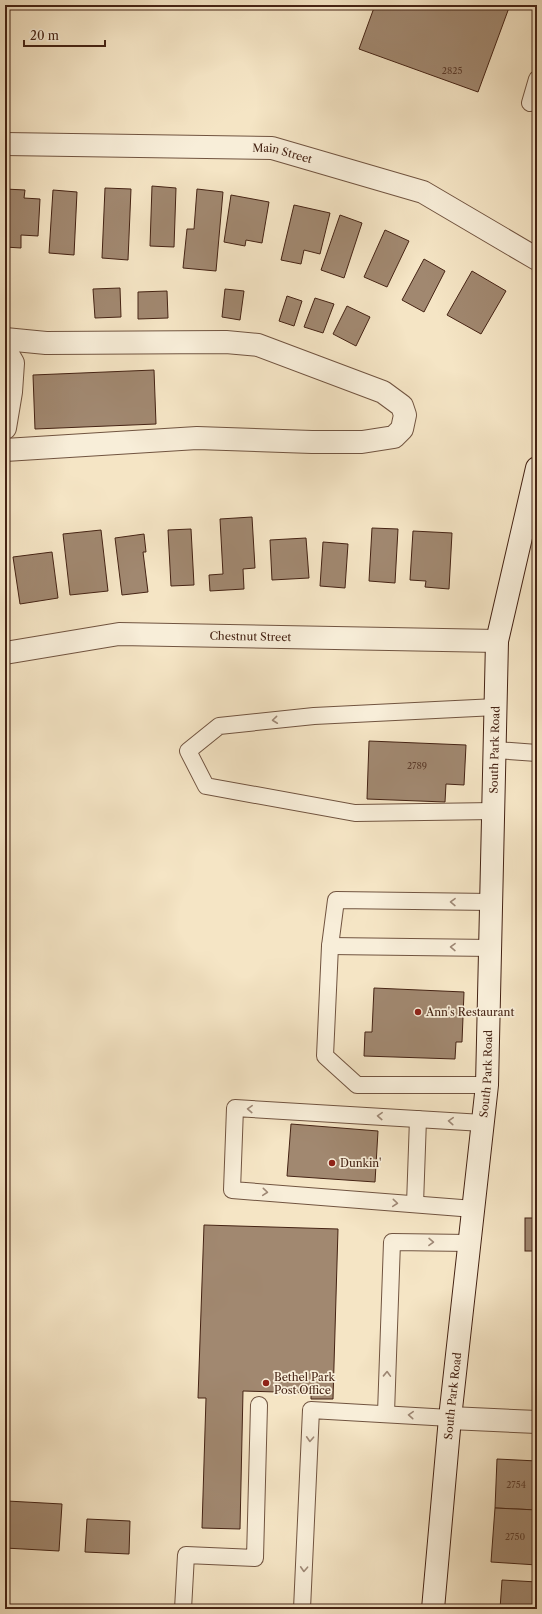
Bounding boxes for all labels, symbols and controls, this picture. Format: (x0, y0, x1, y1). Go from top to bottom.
scale bar (24, 22, 105, 48)
text: 20 m (30, 28, 59, 43)
house number: 2825 (442, 65, 462, 76)
street label: Main Street (252, 141, 314, 166)
street label: Chestnut Street (209, 629, 292, 644)
street label: South Park Road (487, 706, 503, 794)
one-way arrow (272, 715, 278, 724)
house number: 2789 (407, 760, 427, 771)
one-way arrow (450, 898, 456, 906)
one-way arrow (450, 943, 456, 951)
place label: Ann's Restaurant (425, 1005, 514, 1019)
marker: Ann's Restaurant (413, 1007, 423, 1017)
street label: South Park Road (476, 1030, 495, 1118)
one-way arrow (247, 1104, 253, 1113)
one-way arrow (377, 1112, 383, 1121)
one-way arrow (448, 1116, 454, 1125)
place label: Dunkin' (340, 1156, 381, 1170)
marker: Dunkin' (327, 1158, 337, 1168)
one-way arrow (262, 1188, 268, 1197)
one-way arrow (392, 1198, 398, 1207)
one-way arrow (428, 1238, 434, 1246)
street label: South Park Road (441, 1351, 464, 1440)
place label: Bethel Park Post Office (274, 1370, 336, 1397)
one-way arrow (383, 1371, 391, 1377)
marker: Bethel Park Post Office (261, 1378, 271, 1388)
one-way arrow (408, 1411, 415, 1420)
one-way arrow (305, 1436, 314, 1442)
house number: 2754 (506, 1479, 526, 1490)
house number: 2750 (505, 1531, 525, 1542)
one-way arrow (299, 1566, 308, 1572)

